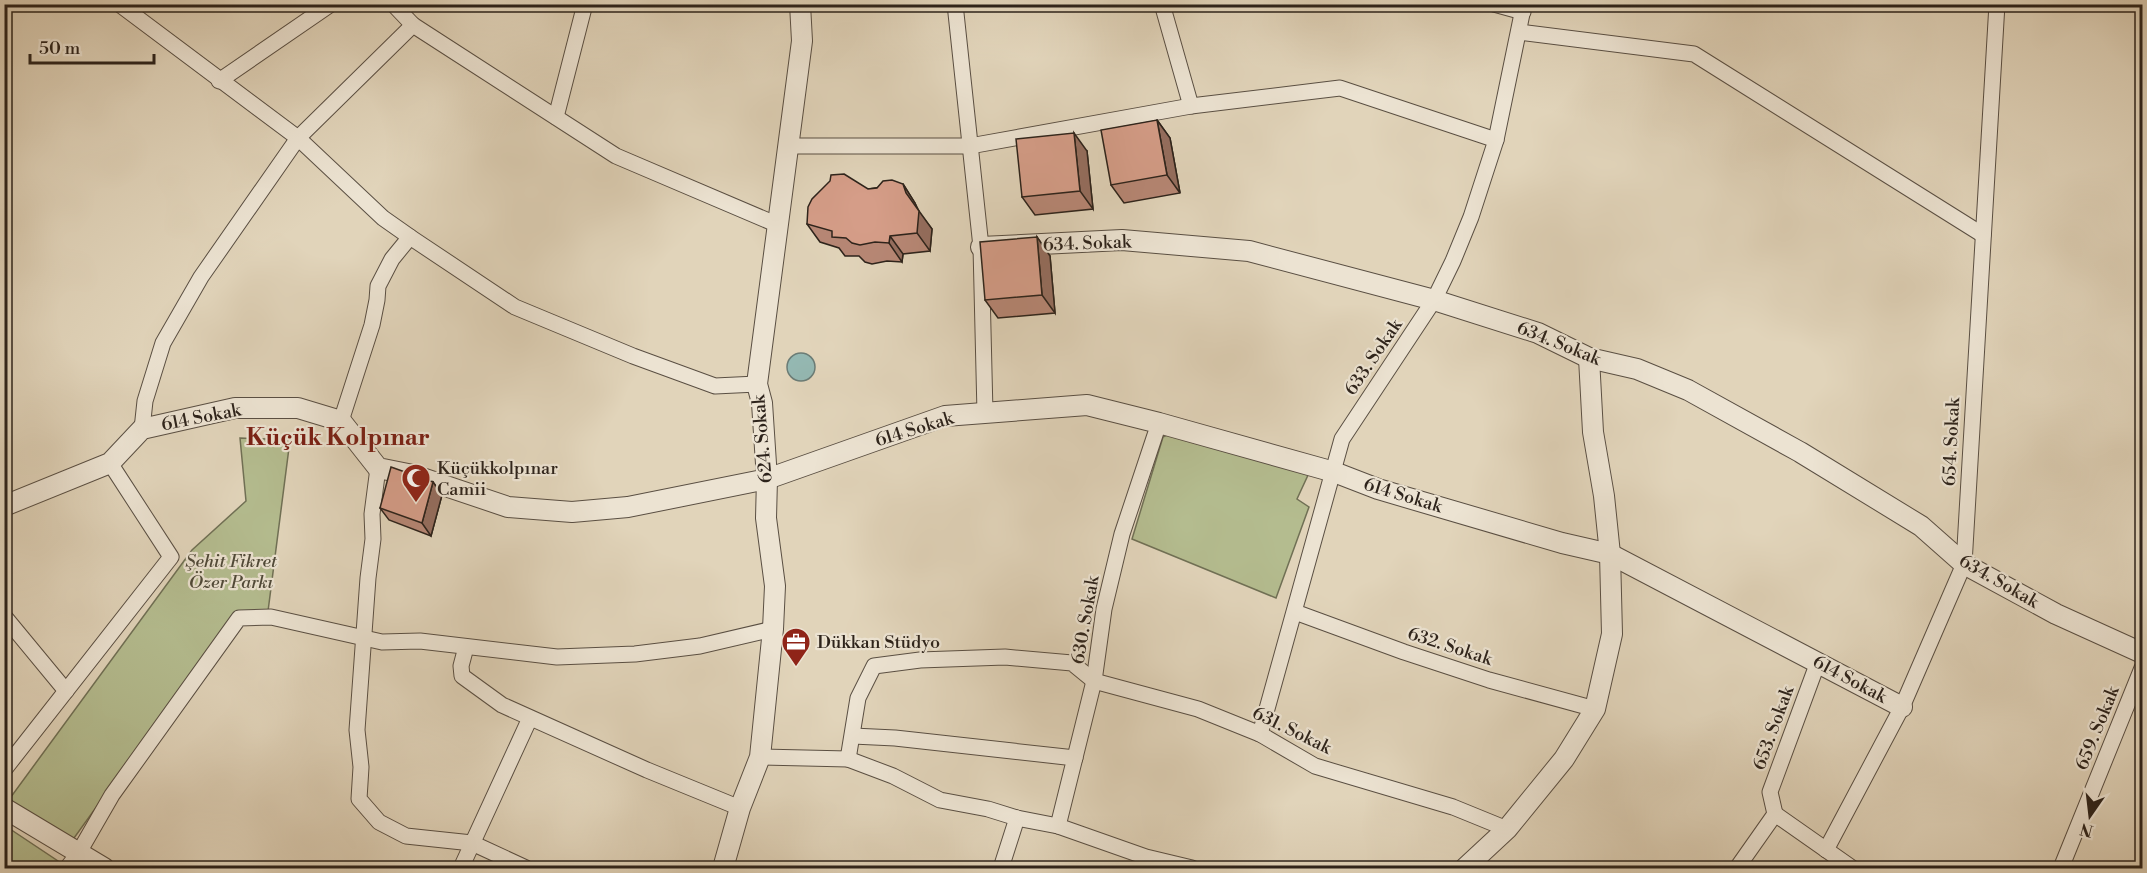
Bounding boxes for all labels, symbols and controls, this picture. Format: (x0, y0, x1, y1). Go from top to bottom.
scale bar (30, 27, 154, 65)
text: 50 m (39, 37, 81, 60)
street label: 634. Sokak (1042, 230, 1133, 257)
street label: 633. Sokak (1339, 313, 1408, 400)
street label: 634. Sokak (1513, 316, 1606, 371)
street label: 624. Sokak (747, 392, 778, 484)
street label: 654. Sokak (1938, 396, 1965, 487)
street label: 614 Sokak (159, 398, 245, 436)
street label: 614 Sokak (872, 406, 958, 452)
district label: Küçük Kolpınar (246, 423, 430, 453)
place label: Küçükkolpınar Camii (437, 457, 558, 501)
mosque icon: Küçükkolpınar Camii (400, 462, 432, 504)
street label: 614 Sokak (1361, 473, 1446, 519)
street label: 634. Sokak (1955, 549, 2044, 614)
park label: Şehit Fikret Özer Parkı (185, 550, 278, 594)
street label: 630. Sokak (1066, 572, 1105, 666)
street label: 632. Sokak (1405, 622, 1497, 671)
office icon: Dükkan Stüdyo (780, 626, 812, 668)
place label: Dükkan Stüdyo (817, 631, 940, 654)
street label: 614 Sokak (1809, 650, 1892, 709)
street label: 659. Sokak (2070, 681, 2125, 773)
street label: 653. Sokak (1748, 682, 1800, 773)
street label: 631. Sokak (1248, 701, 1337, 760)
north arrow (2060, 786, 2120, 846)
text: N (2078, 818, 2095, 841)

